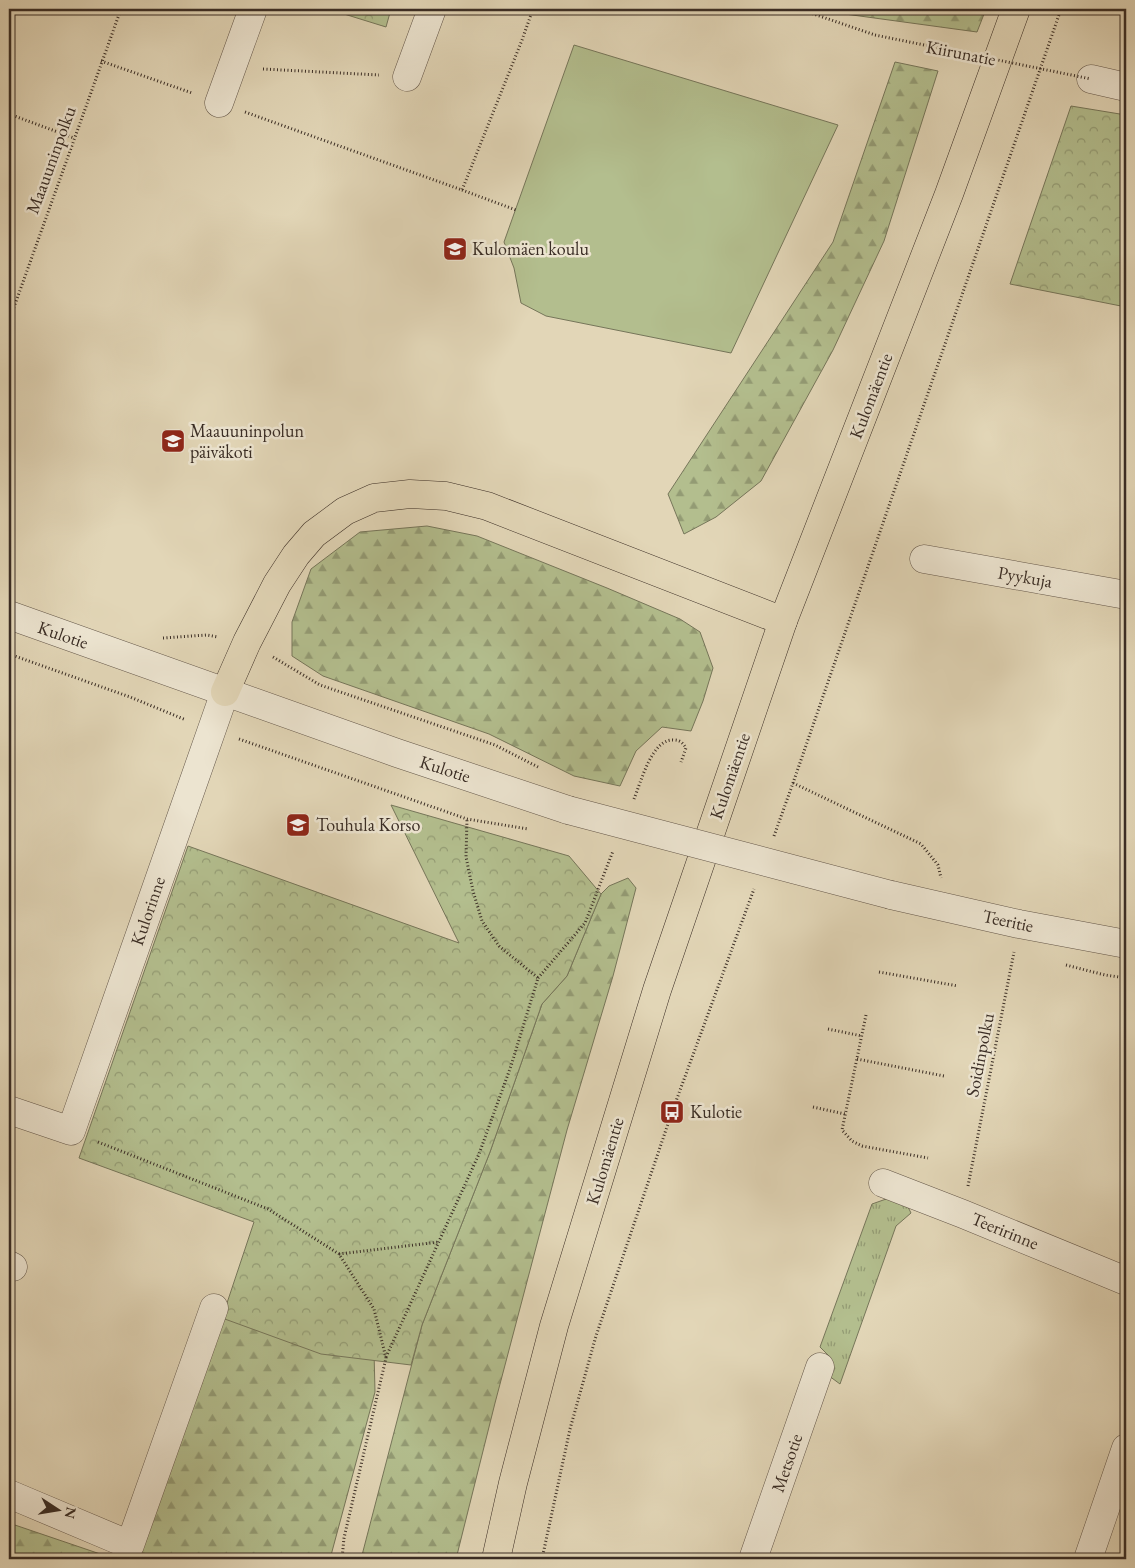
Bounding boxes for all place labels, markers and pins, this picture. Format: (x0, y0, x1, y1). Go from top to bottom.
school or university icon: Kulomäen koulu (442, 236, 468, 262)
place label: Kulomäen koulu (472, 237, 589, 260)
place label: Maauuninpolun päiväkoti (190, 419, 304, 463)
school or university icon: Maauuninpolun päiväkoti (160, 428, 186, 454)
school or university icon: Touhula Korso (285, 812, 311, 838)
place label: Touhula Korso (316, 813, 420, 836)
bus stop icon: Kulotie (659, 1099, 685, 1125)
place label: Kulotie (690, 1100, 742, 1123)

